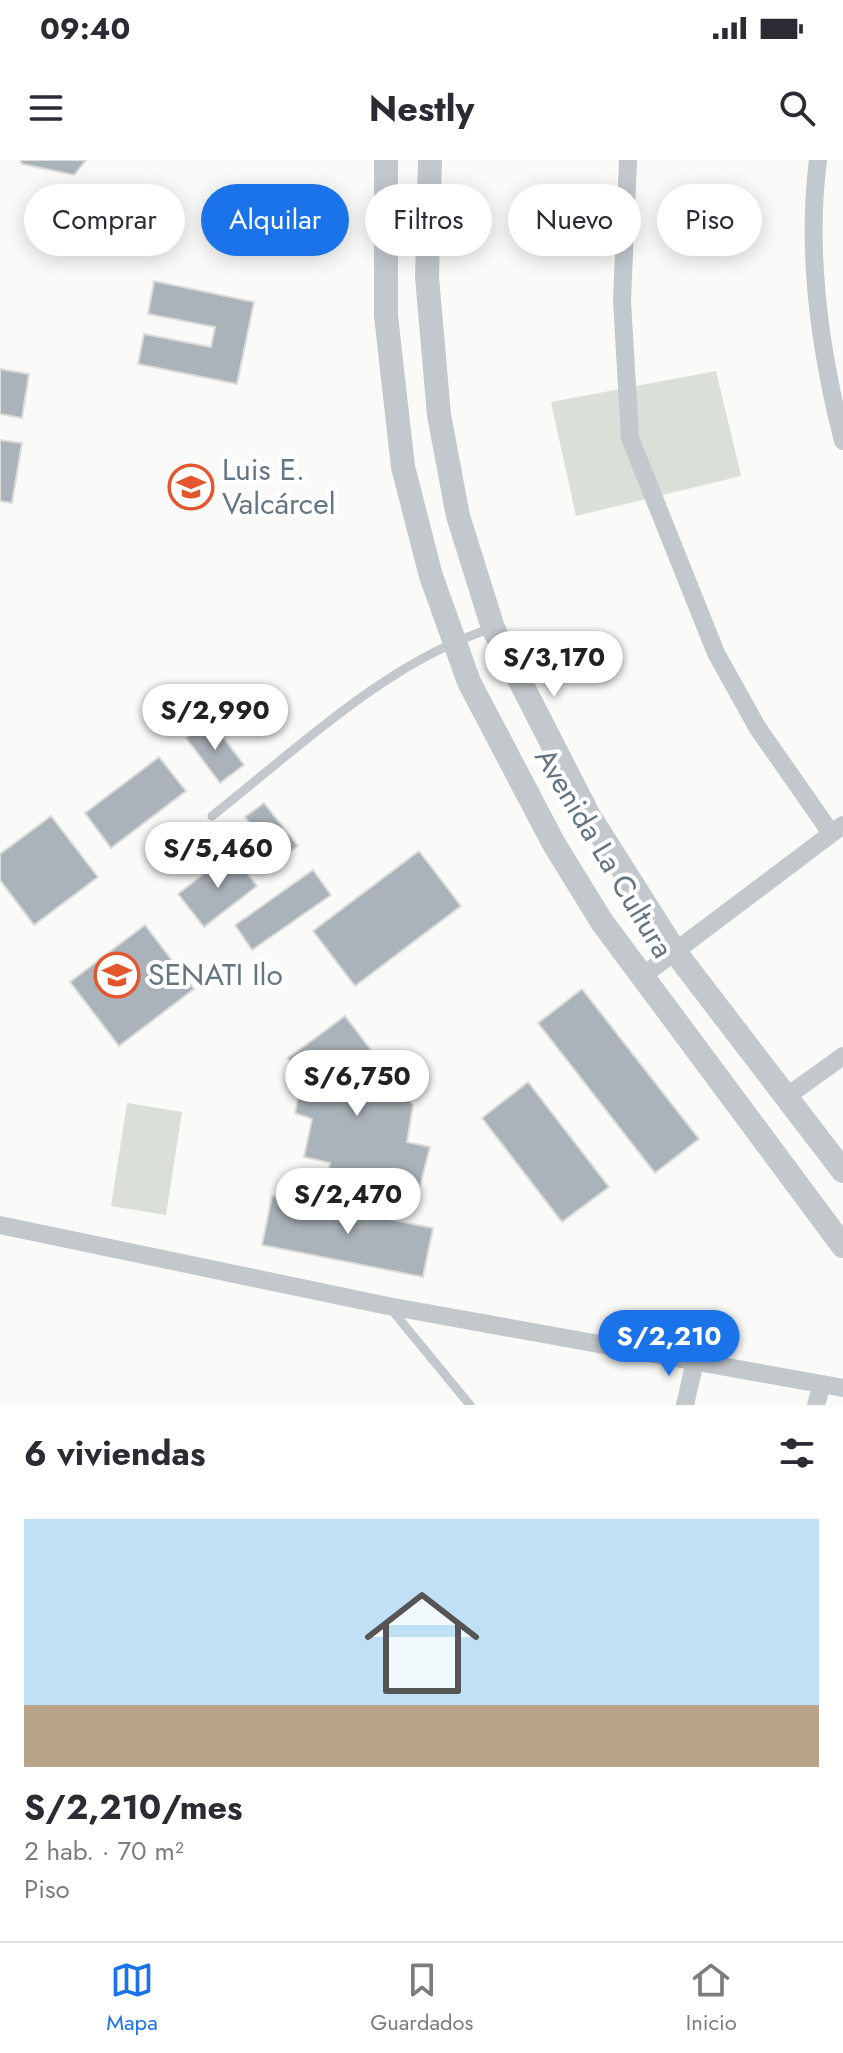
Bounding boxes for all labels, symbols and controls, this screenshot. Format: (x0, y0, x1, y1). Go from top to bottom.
text: 09:40 (40, 7, 130, 50)
text: Nestly (369, 82, 474, 134)
icon: menu (24, 86, 68, 130)
icon: search (775, 86, 819, 130)
chip: Comprar (24, 184, 185, 256)
chip: Alquilar (201, 184, 349, 256)
chip: Filtros (365, 184, 492, 256)
chip: Nuevo (508, 184, 641, 256)
chip: Piso (657, 184, 762, 256)
place label: Luis E. Valcárcel (222, 448, 336, 525)
school or university icon: Luis E. Valcárcel (167, 463, 215, 511)
pin: S/3,170 (480, 631, 628, 699)
text: S/3,170 (503, 638, 605, 676)
pin: S/2,990 (141, 684, 289, 752)
text: S/2,990 (160, 691, 270, 729)
street label: Avenida La Cultura (525, 739, 684, 966)
pin: S/5,460 (144, 822, 292, 890)
text: S/5,460 (163, 829, 273, 867)
school or university icon: SENATI Ilo (93, 951, 141, 999)
place label: SENATI Ilo (148, 953, 283, 996)
pin: S/6,750 (283, 1050, 431, 1118)
text: S/6,750 (303, 1057, 411, 1095)
pin: S/2,470 (274, 1168, 422, 1236)
text: S/2,470 (294, 1175, 402, 1213)
pin: S/2,210 (595, 1310, 743, 1378)
text: S/2,210 (616, 1317, 722, 1355)
text: 6 viviendas (24, 1429, 205, 1478)
icon: filters (775, 1431, 819, 1475)
icon: home (350, 1571, 494, 1715)
text: S/2,210/mes (24, 1783, 243, 1832)
text: 2 hab. · 70 m² (24, 1832, 184, 1870)
text: Piso (24, 1870, 70, 1908)
tab: Mapa (106, 1958, 158, 2038)
tab: Guardados (370, 1958, 473, 2038)
tab: Inicio (686, 1958, 737, 2038)

